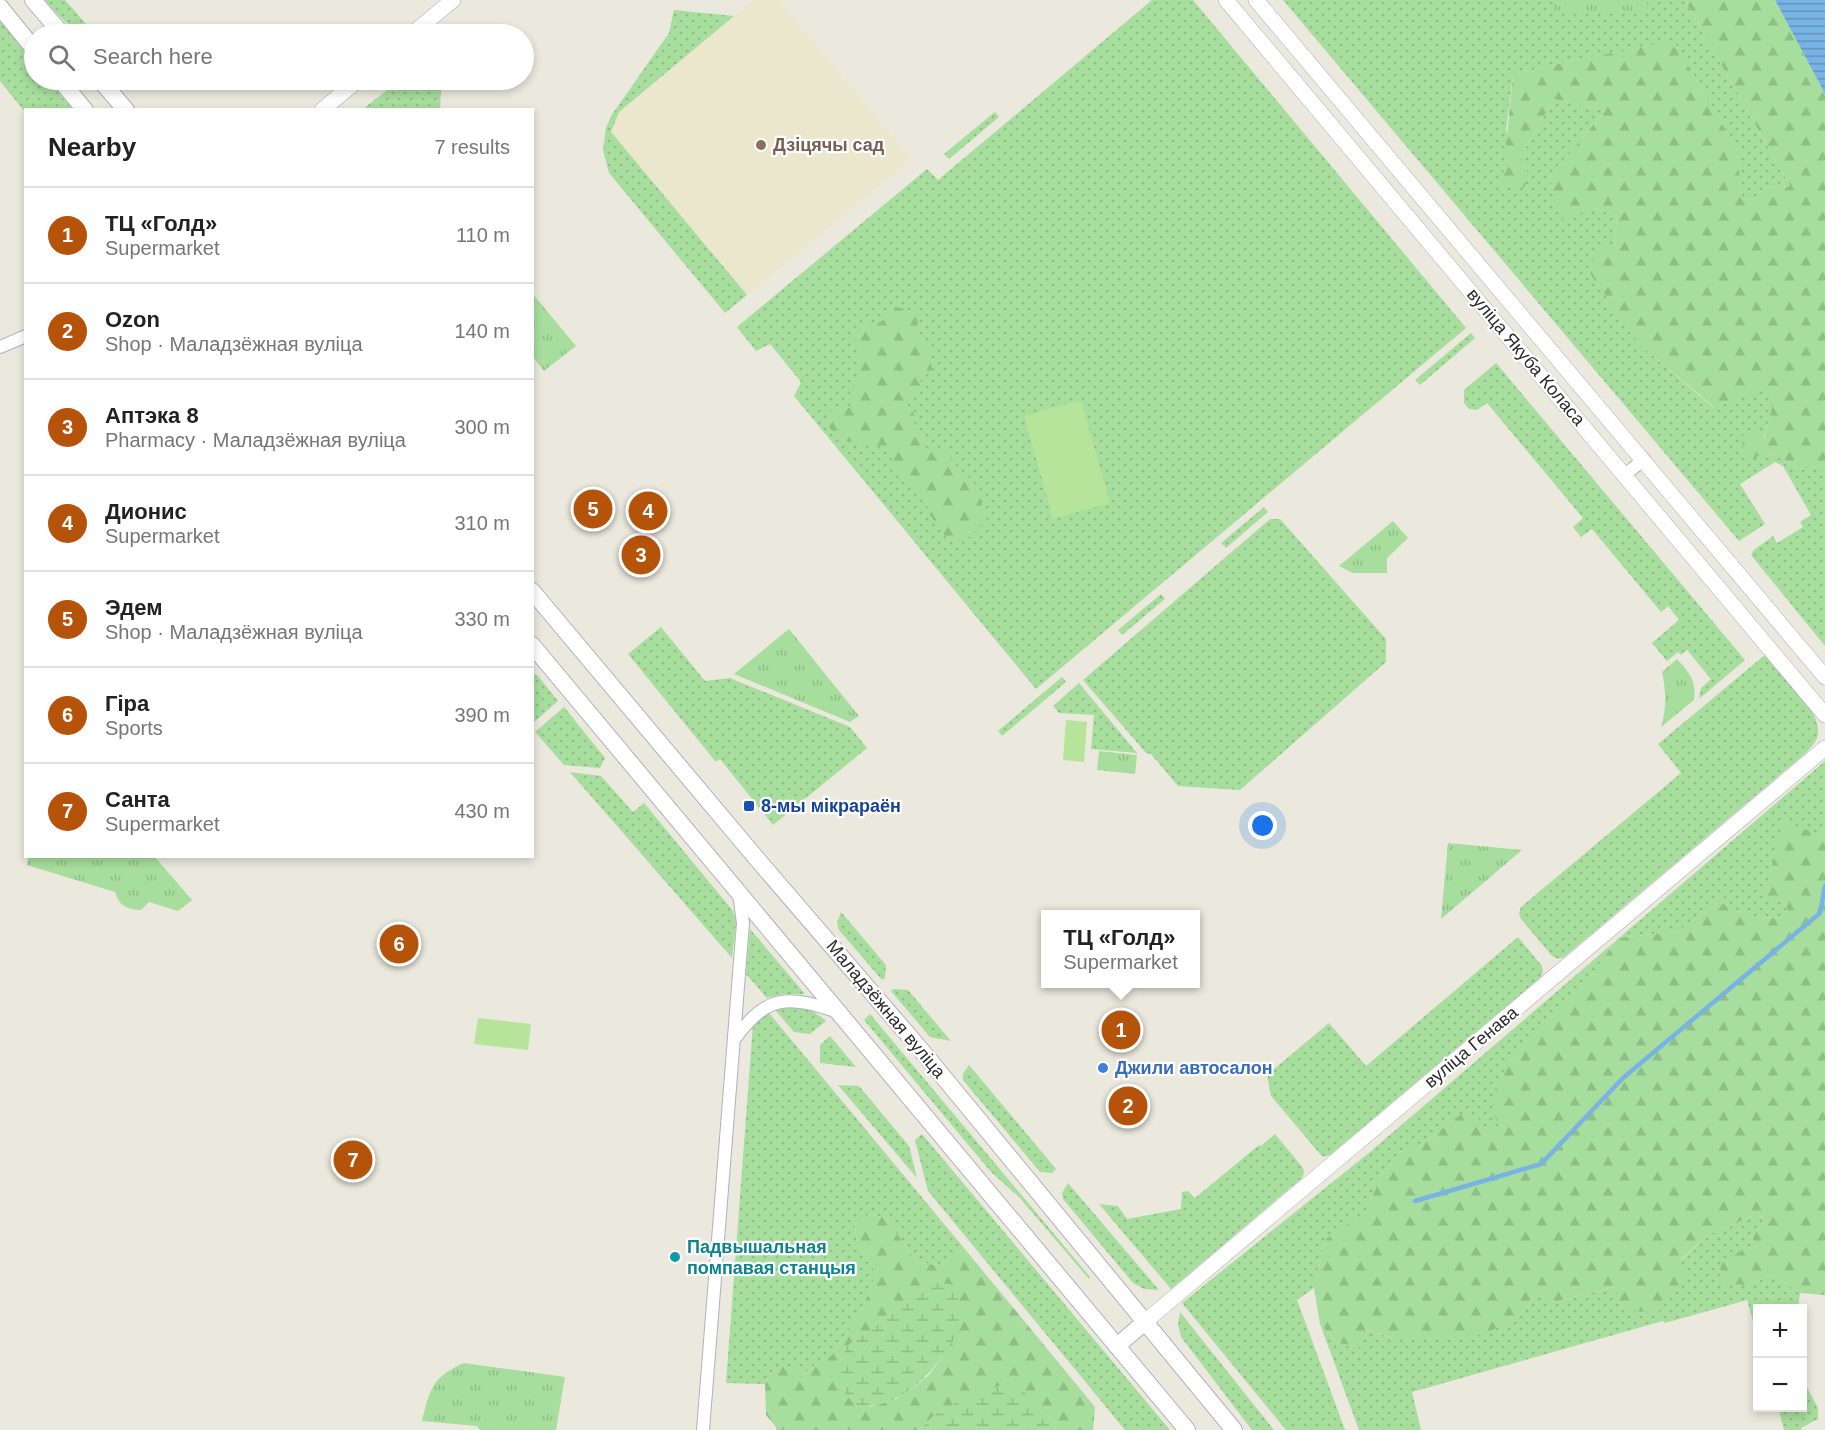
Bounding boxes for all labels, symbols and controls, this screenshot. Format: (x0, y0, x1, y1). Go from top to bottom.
search box (24, 24, 534, 90)
icon: search (45, 41, 78, 74)
text: Search here (93, 44, 213, 69)
text: Nearby (48, 132, 136, 162)
place label: Дзіцячы сад (773, 135, 885, 155)
text: 7 results (434, 136, 510, 158)
marker: Дзіцячы сад (754, 138, 768, 152)
text: ТЦ «Голд» (105, 211, 217, 236)
text: 1 (62, 224, 73, 246)
text: 110 m (456, 224, 510, 246)
text: Supermarket (105, 237, 220, 259)
street label: вуліца Якуба Коласа (1463, 285, 1590, 430)
text: Ozon (105, 307, 160, 332)
text: 2 (62, 320, 73, 342)
text: 140 m (454, 320, 510, 342)
text: Shop · Маладзёжная вуліца (105, 333, 363, 355)
text: Аптэка 8 (105, 403, 199, 428)
text: 3 (62, 416, 73, 438)
text: 300 m (454, 416, 510, 438)
text: Pharmacy · Маладзёжная вуліца (105, 429, 406, 451)
pin: 5 (574, 486, 612, 532)
pin: 4 (628, 488, 668, 534)
text: Дионис (105, 499, 187, 524)
text: 4 (62, 512, 73, 534)
text: 310 m (454, 512, 510, 534)
text: Supermarket (105, 525, 220, 547)
pin: 3 (622, 532, 660, 578)
text: Эдем (105, 595, 163, 620)
text: 5 (62, 608, 73, 630)
text: 330 m (454, 608, 510, 630)
text: Shop · Маладзёжная вуліца (105, 621, 363, 643)
text: Гіра (105, 691, 149, 716)
text: 6 (62, 704, 73, 726)
text: 390 m (454, 704, 510, 726)
text: Sports (105, 717, 163, 739)
text: Санта (105, 787, 170, 812)
place label: 8-мы мікрараён (761, 796, 901, 816)
marker: 8-мы мікрараён (742, 799, 756, 813)
text: 7 (62, 800, 73, 822)
text: 430 m (454, 800, 510, 822)
your location (1248, 811, 1277, 840)
text: Supermarket (105, 813, 220, 835)
popup (1041, 910, 1200, 988)
pin: 6 (380, 922, 418, 966)
text: ТЦ «Голд» (1063, 925, 1176, 950)
street label: Маладзёжная вуліца (822, 936, 950, 1083)
text: Supermarket (1063, 951, 1178, 973)
street label: вуліца Генава (1420, 1002, 1522, 1092)
pin: 1 (1102, 1008, 1140, 1052)
place label: Джили автосалон (1115, 1058, 1273, 1078)
marker: Джили автосалон (1096, 1061, 1110, 1075)
pin: 2 (1108, 1084, 1148, 1128)
pin: 7 (334, 1138, 372, 1182)
place label: Падвышальная помпавая станцыя (687, 1237, 856, 1278)
marker: Падвышальная помпавая станцыя (668, 1250, 682, 1264)
map controls (1753, 1304, 1807, 1412)
button: + (1753, 1304, 1807, 1358)
button: − (1753, 1358, 1807, 1412)

